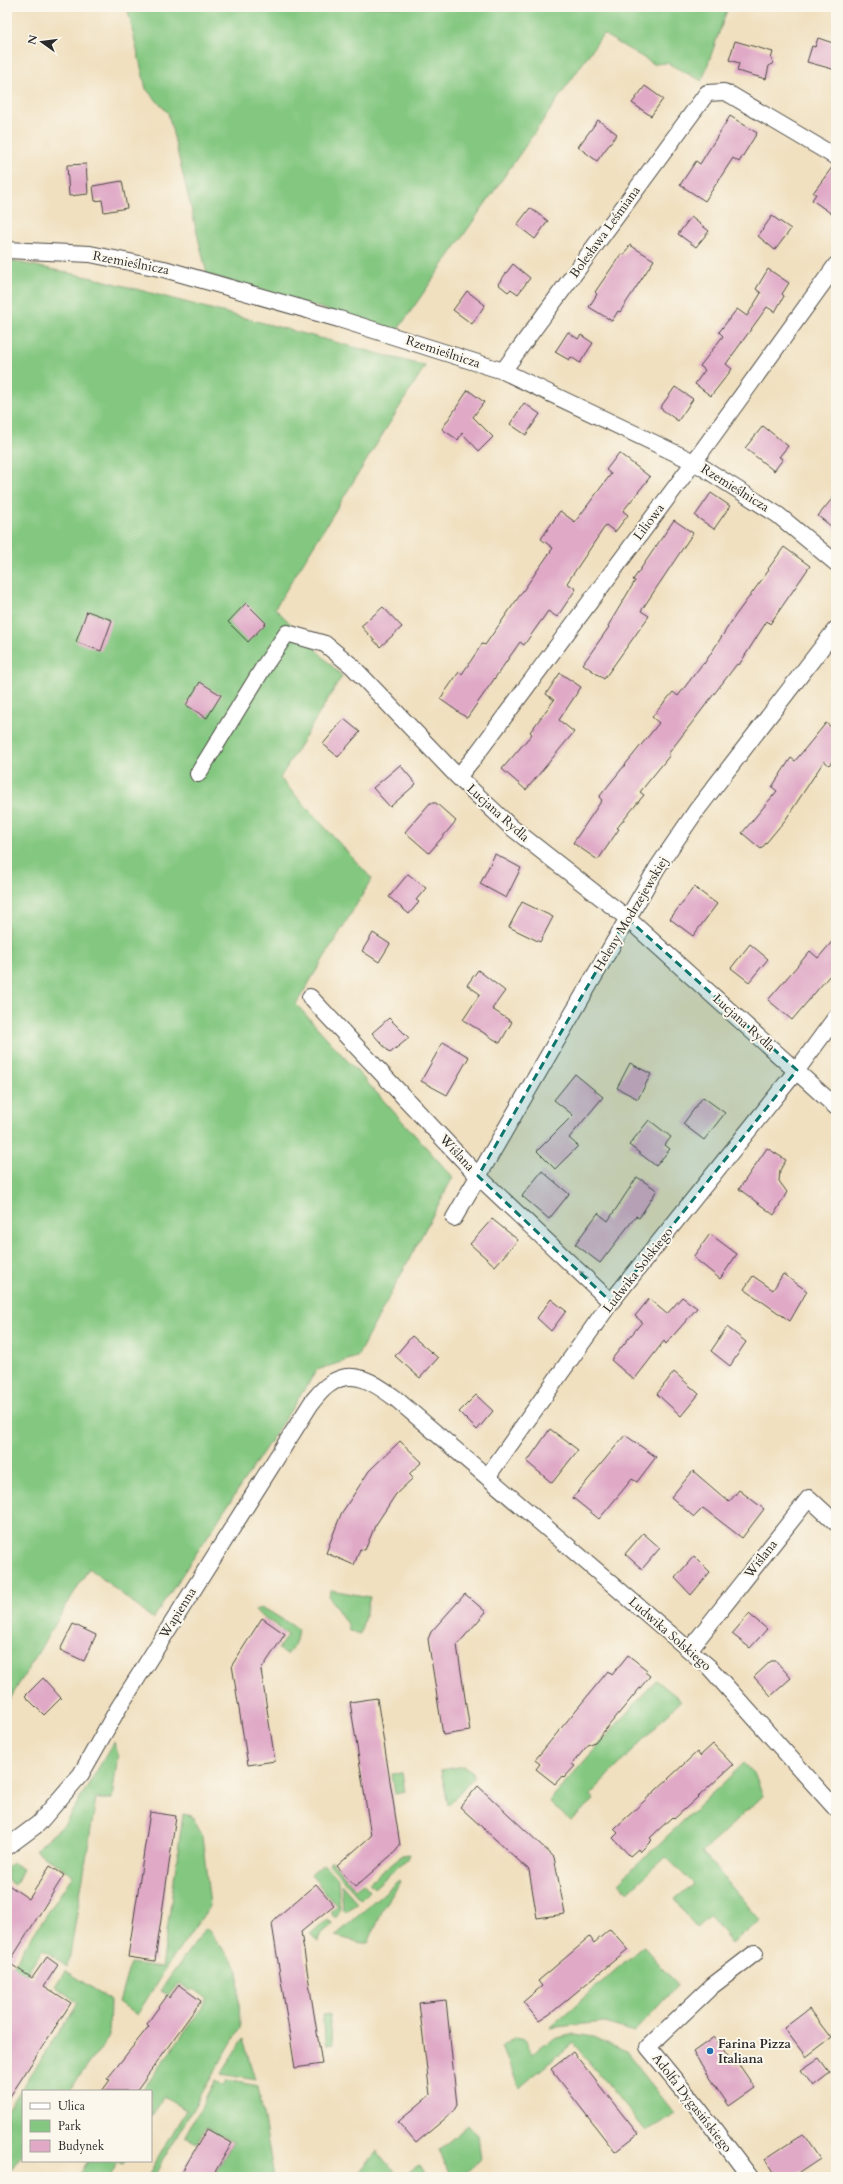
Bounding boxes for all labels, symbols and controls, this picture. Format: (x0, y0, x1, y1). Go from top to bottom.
north arrow (22, 22, 62, 62)
text: N (24, 33, 41, 46)
street label: Bolesława Leśmiana (566, 182, 645, 282)
street label: Rzemieślnicza (91, 247, 171, 279)
street label: Rzemieślnicza (403, 331, 483, 373)
street label: Rzemieślnicza (697, 460, 773, 516)
street label: Liliowa (629, 500, 669, 544)
street label: Lucjana Rydla (463, 780, 533, 846)
street label: Heleny Modrzejewskiej (590, 853, 672, 975)
street label: Lucjana Rydla (709, 990, 779, 1056)
street label: Wiślana (435, 1130, 479, 1176)
street label: Ludwika Solskiego (599, 1223, 677, 1317)
one-way arrow (578, 1270, 588, 1280)
street label: Wiślana (740, 1536, 782, 1583)
street label: Wapienna (155, 1584, 201, 1643)
street label: Ludwika Solskiego (625, 1593, 715, 1675)
place label: Farina Pizza Italiana (718, 2035, 791, 2068)
marker: Farina Pizza Italiana (705, 2046, 715, 2056)
street label: Adolfa Dygasińskiego (648, 2050, 736, 2156)
legend (22, 2090, 152, 2162)
text: Ulica (58, 2098, 86, 2114)
text: Park (58, 2118, 82, 2134)
text: Budynek (58, 2138, 105, 2154)

